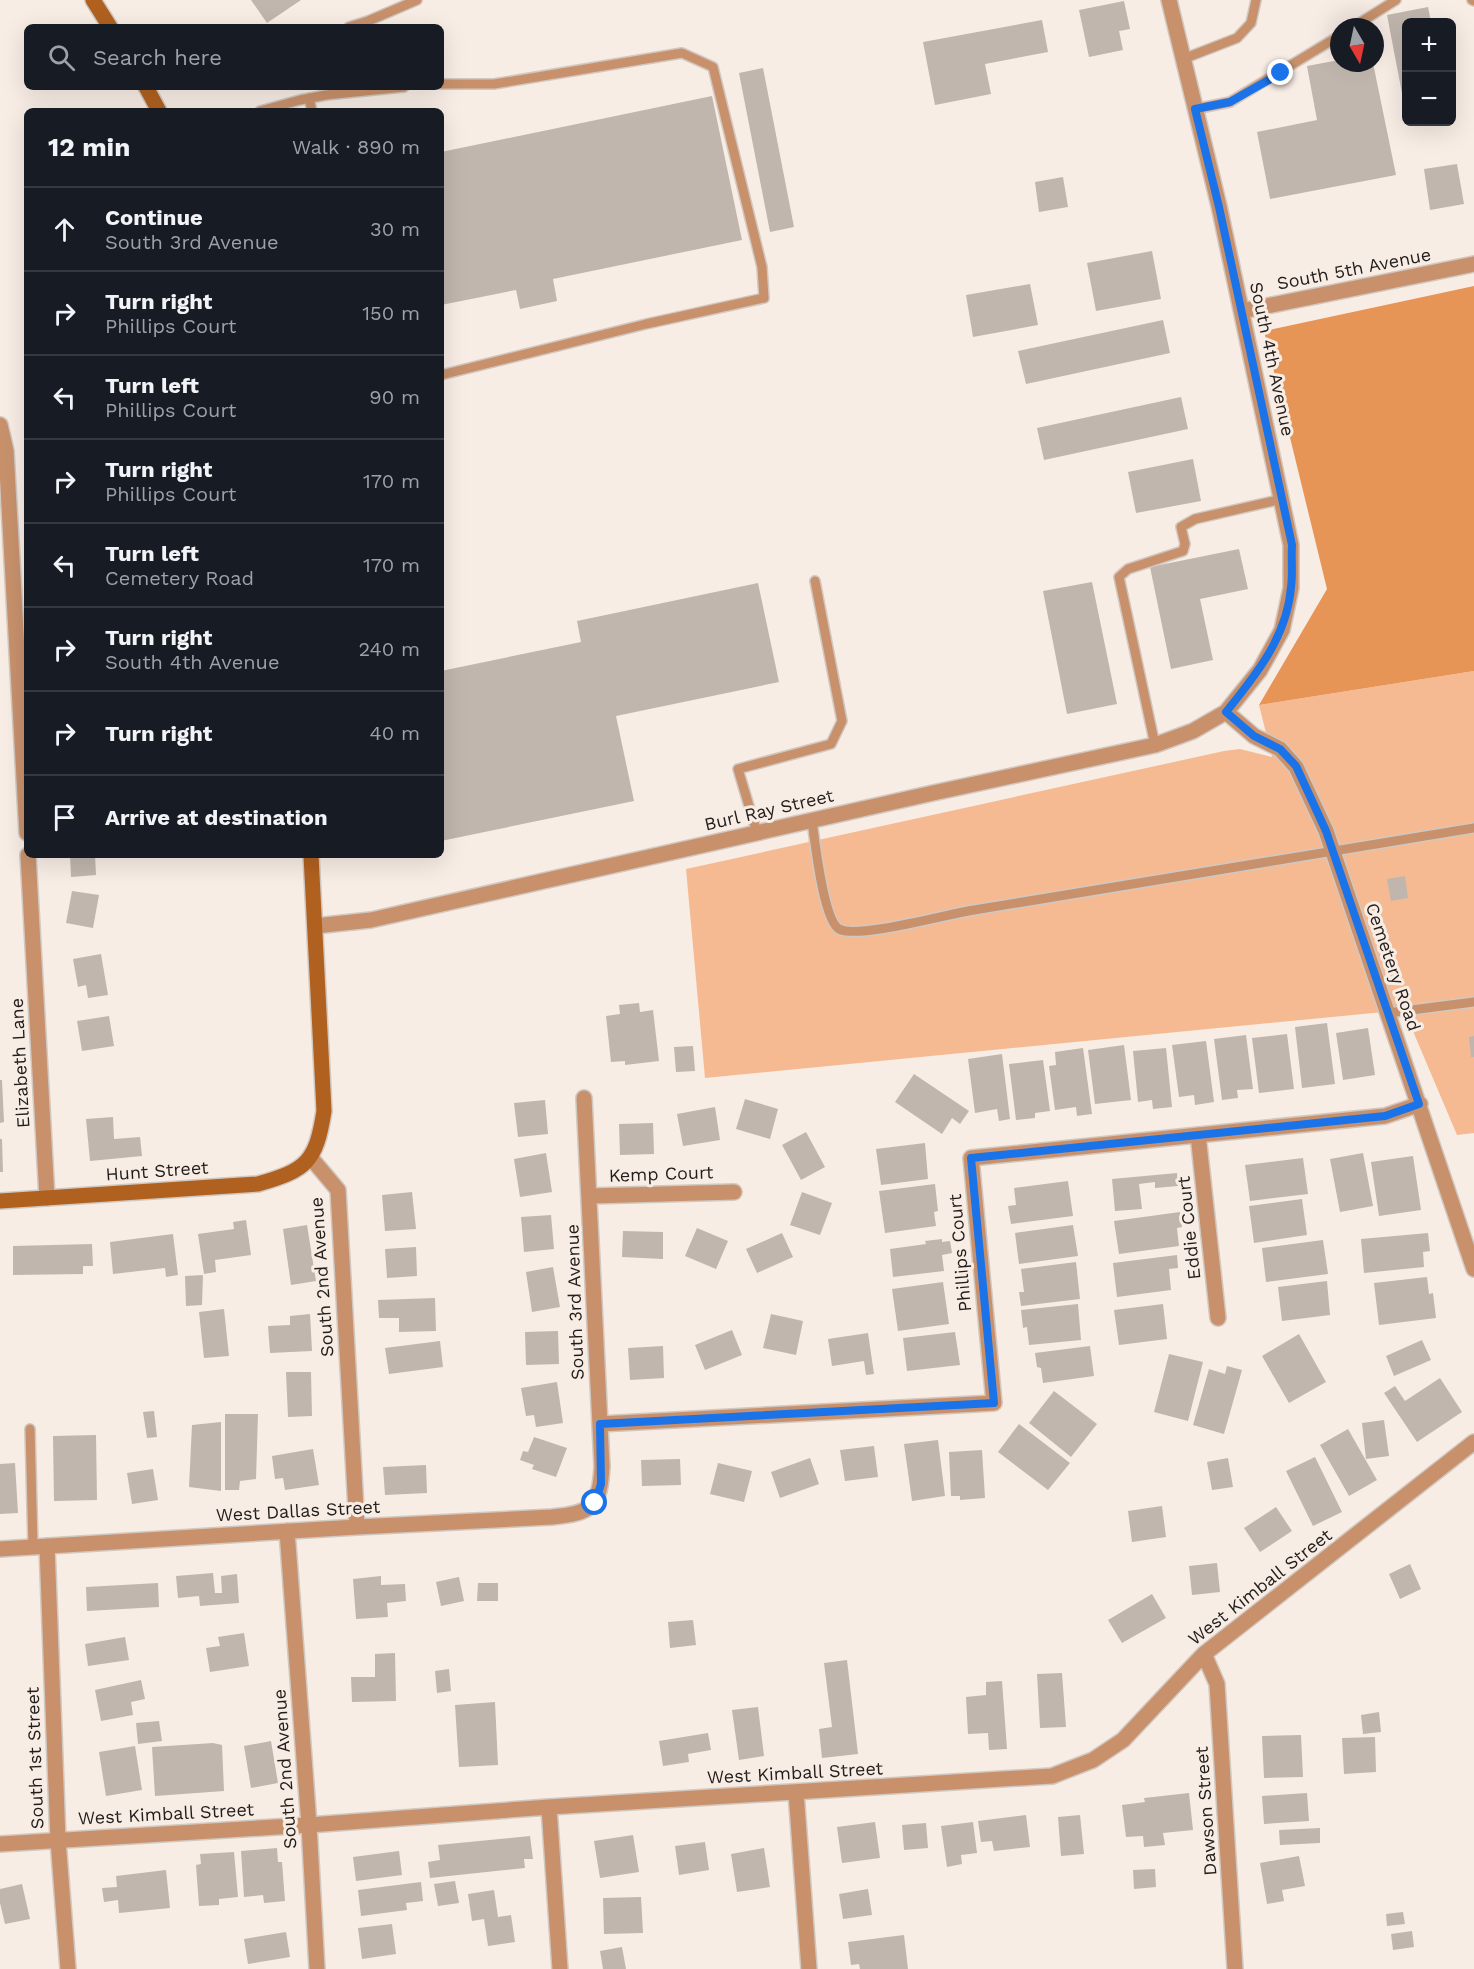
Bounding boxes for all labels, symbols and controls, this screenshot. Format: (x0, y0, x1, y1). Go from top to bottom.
north arrow (1330, 18, 1384, 72)
map controls (1402, 18, 1456, 126)
button: + (1402, 18, 1456, 72)
search box (24, 24, 444, 90)
icon: search (45, 41, 78, 74)
text: Search here (93, 45, 222, 70)
route end (1267, 59, 1293, 85)
button: − (1402, 72, 1456, 126)
text: 12 min (48, 132, 130, 162)
text: Walk · 890 m (292, 135, 420, 159)
text: Continue (105, 205, 203, 230)
icon: ahead (48, 213, 81, 246)
text: 30 m (370, 217, 420, 241)
text: South 3rd Avenue (105, 230, 279, 254)
street label: South 5th Avenue (1275, 243, 1433, 294)
street label: South 4th Avenue (1246, 280, 1299, 438)
text: Turn right (105, 289, 212, 314)
icon: right (48, 297, 81, 330)
text: 150 m (362, 301, 420, 325)
text: Phillips Court (105, 314, 236, 338)
text: Turn left (105, 373, 199, 398)
icon: left (48, 381, 81, 414)
text: 90 m (369, 385, 420, 409)
text: Phillips Court (105, 398, 236, 422)
text: Turn right (105, 457, 212, 482)
icon: right (48, 465, 81, 498)
text: 170 m (363, 469, 420, 493)
text: Phillips Court (105, 482, 236, 506)
text: Turn left (105, 541, 199, 566)
icon: left (48, 549, 81, 582)
text: 170 m (363, 553, 420, 577)
text: Cemetery Road (105, 566, 254, 590)
text: Turn right (105, 625, 212, 650)
icon: right (48, 633, 81, 666)
text: 240 m (358, 637, 420, 661)
text: South 4th Avenue (105, 650, 279, 674)
icon: right (48, 717, 81, 750)
text: Turn right (105, 721, 212, 746)
text: 40 m (369, 721, 420, 745)
street label: Burl Ray Street (702, 784, 836, 835)
icon: arrive (48, 801, 81, 834)
text: Arrive at destination (105, 805, 328, 830)
street label: Cemetery Road (1362, 900, 1425, 1034)
street label: Elizabeth Lane (6, 997, 33, 1129)
street label: Hunt Street (105, 1156, 210, 1185)
street label: Kemp Court (608, 1161, 714, 1186)
street label: Eddie Court (1173, 1175, 1204, 1281)
street label: Phillips Court (944, 1193, 975, 1313)
street label: South 2nd Avenue (305, 1196, 338, 1358)
street label: South 3rd Avenue (561, 1224, 588, 1380)
route start (581, 1489, 607, 1515)
street label: West Dallas Street (215, 1496, 381, 1525)
street label: West Kimball Street (1184, 1524, 1336, 1649)
street label: South 1st Street (22, 1686, 47, 1829)
street label: South 2nd Avenue (268, 1688, 301, 1850)
street label: Dawson Street (1190, 1745, 1220, 1876)
street label: West Kimball Street (706, 1757, 884, 1788)
street label: West Kimball Street (77, 1798, 255, 1829)

